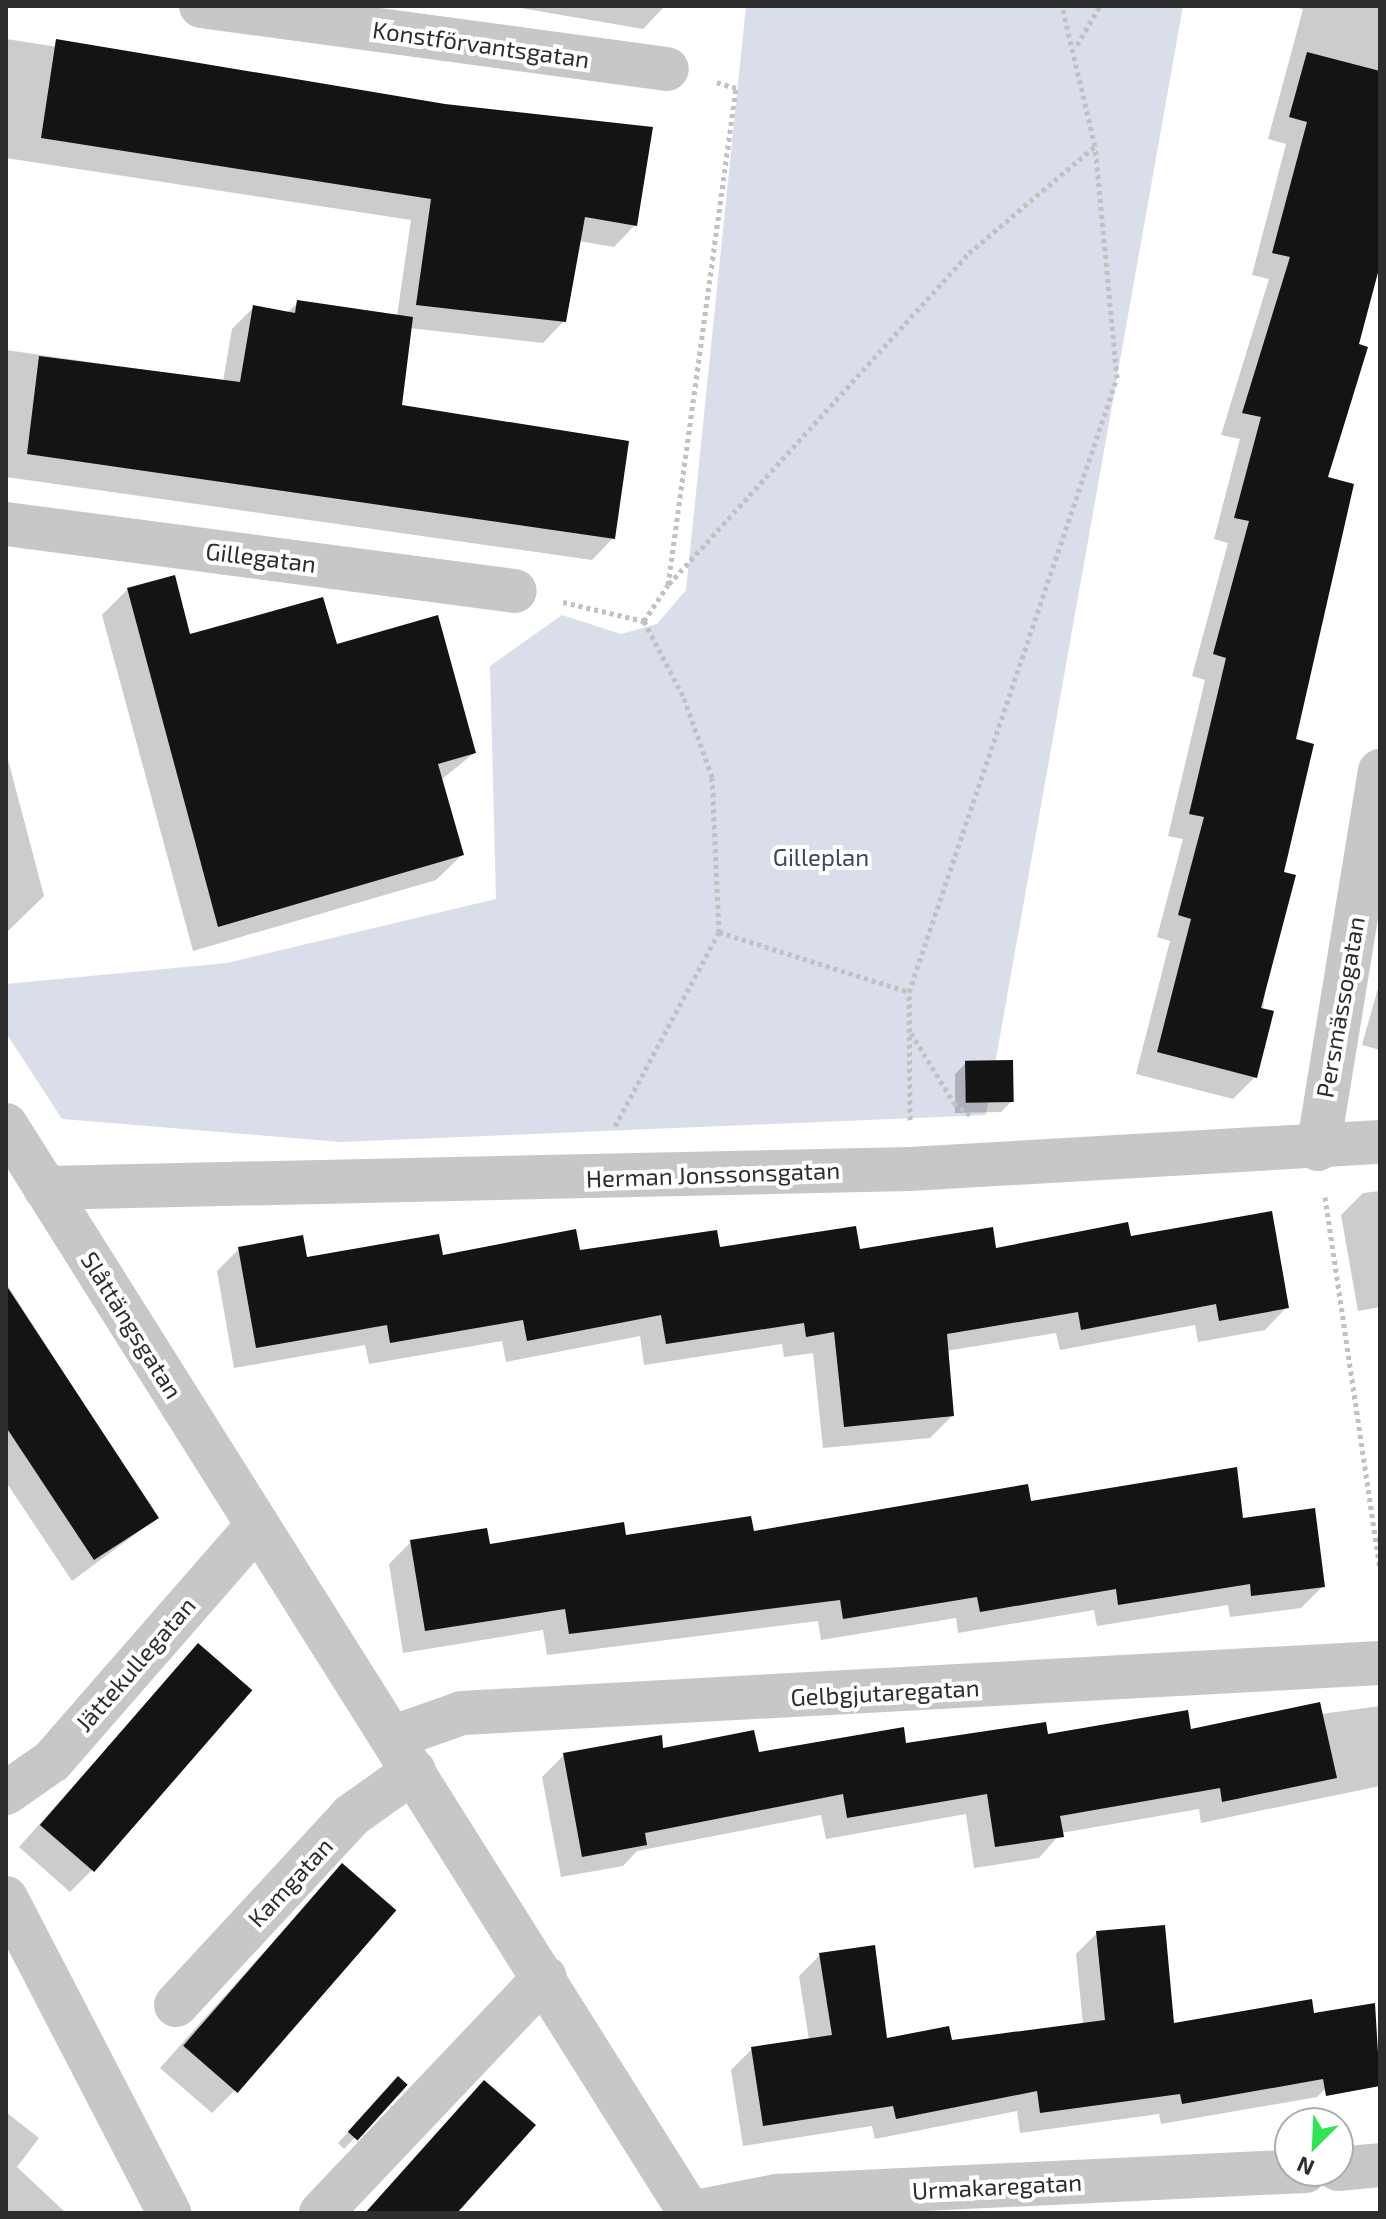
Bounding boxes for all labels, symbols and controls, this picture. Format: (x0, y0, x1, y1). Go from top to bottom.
street label: Konstförvantsgatan (371, 15, 591, 73)
street label: Gillegatan (204, 536, 318, 578)
park label: Gilleplan (773, 843, 869, 871)
street label: Persmässogatan (1310, 914, 1370, 1100)
street label: Herman Jonssonsgatan (585, 1155, 841, 1193)
street label: Slåttängsgatan (75, 1246, 189, 1404)
street label: Jättekullegatan (69, 1591, 201, 1737)
street label: Gelbgjutaregatan (790, 1673, 980, 1711)
street label: Kamgatan (242, 1832, 338, 1932)
north arrow (1274, 2107, 1354, 2187)
text: N (1293, 2152, 1318, 2182)
street label: Urmakaregatan (911, 2167, 1083, 2205)

